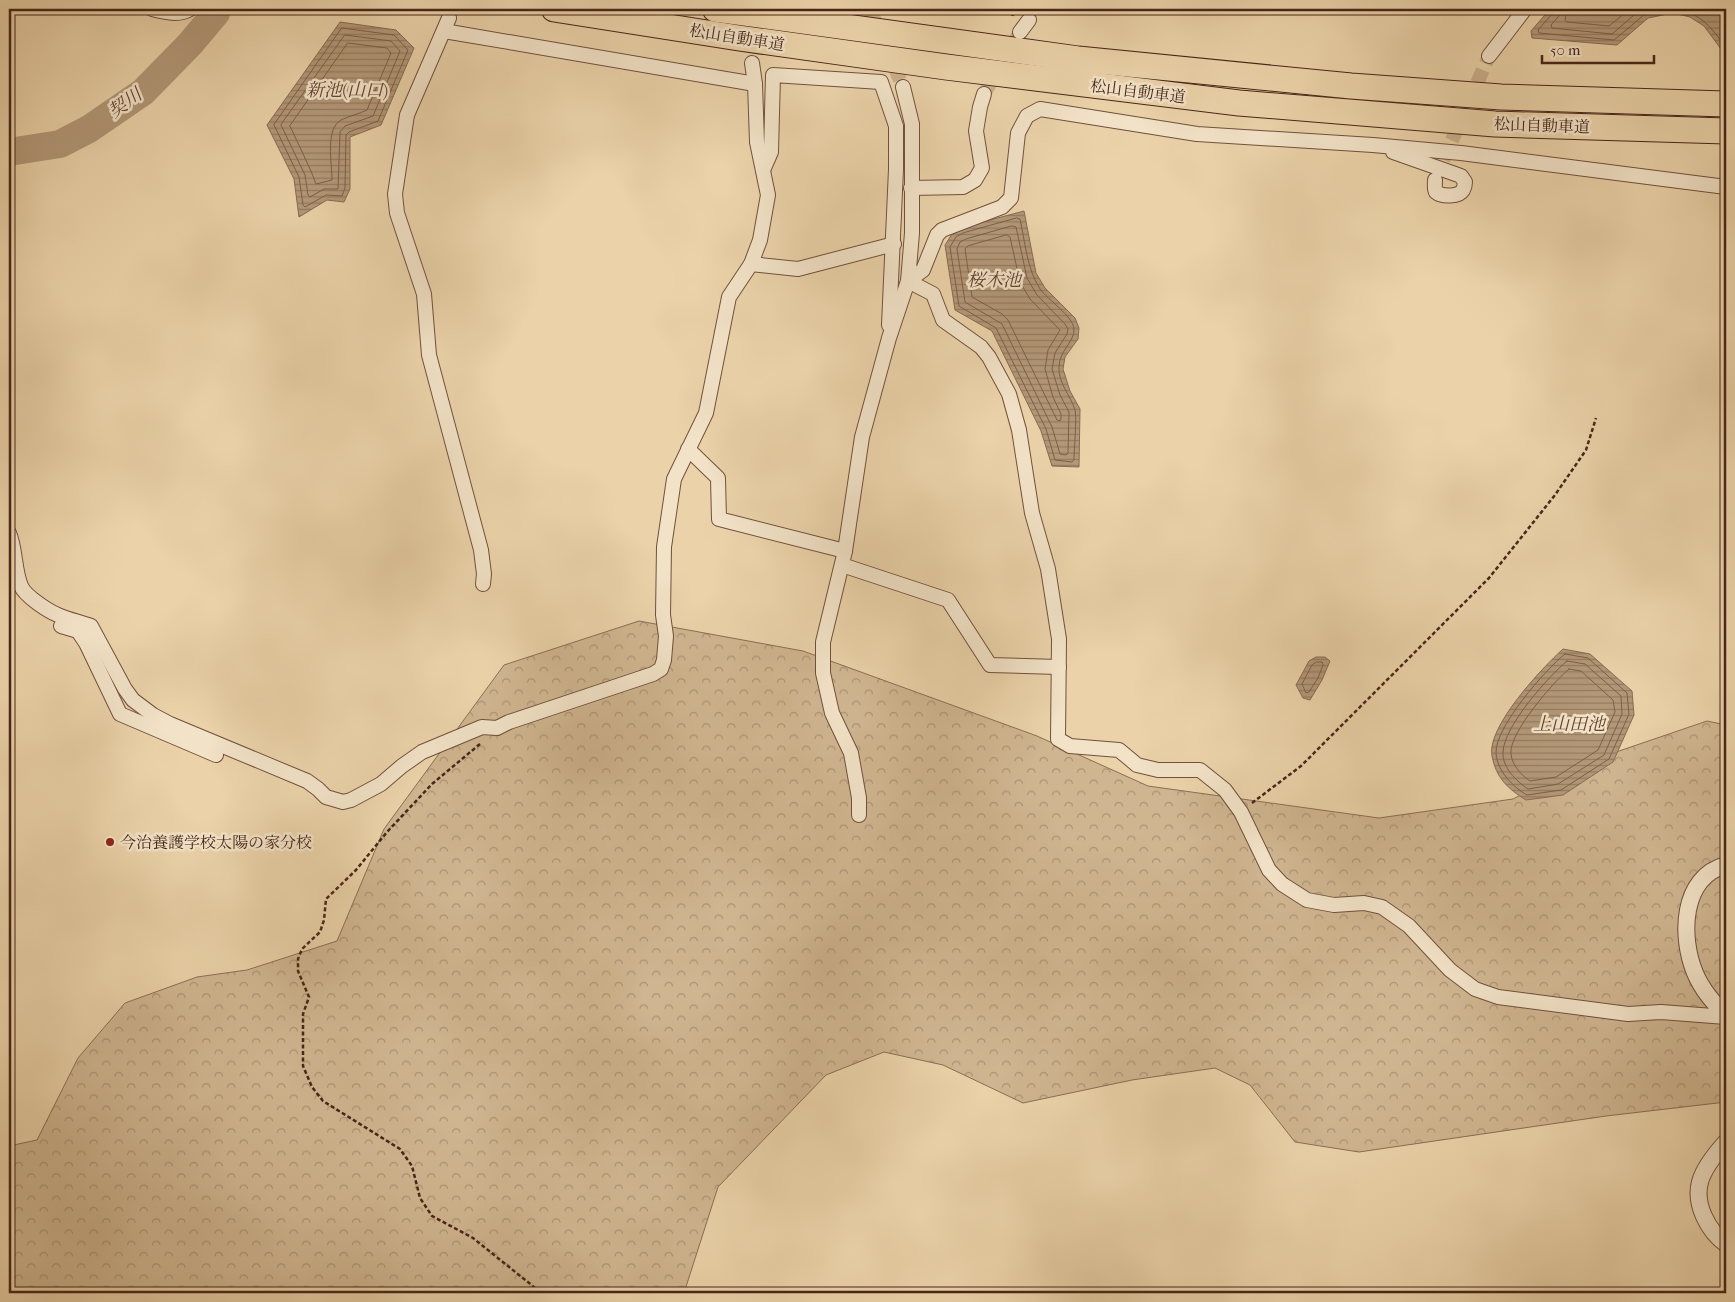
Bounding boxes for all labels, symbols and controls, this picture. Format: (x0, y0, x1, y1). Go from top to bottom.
street label: 松山自動車道 (688, 21, 786, 54)
scale bar (1542, 32, 1655, 64)
text: 50 m (1550, 41, 1581, 59)
street label: 松山自動車道 (1089, 76, 1187, 107)
water label: 新池(山口) (306, 80, 388, 101)
water label: 契川 (105, 83, 148, 122)
street label: 松山自動車道 (1494, 114, 1590, 137)
water label: 桜木池 (967, 270, 1023, 291)
water label: 上山田池 (1533, 714, 1607, 735)
place label: 今治養護学校太陽の家分校 (120, 833, 312, 852)
marker: 今治養護学校太陽の家分校 (104, 836, 116, 848)

